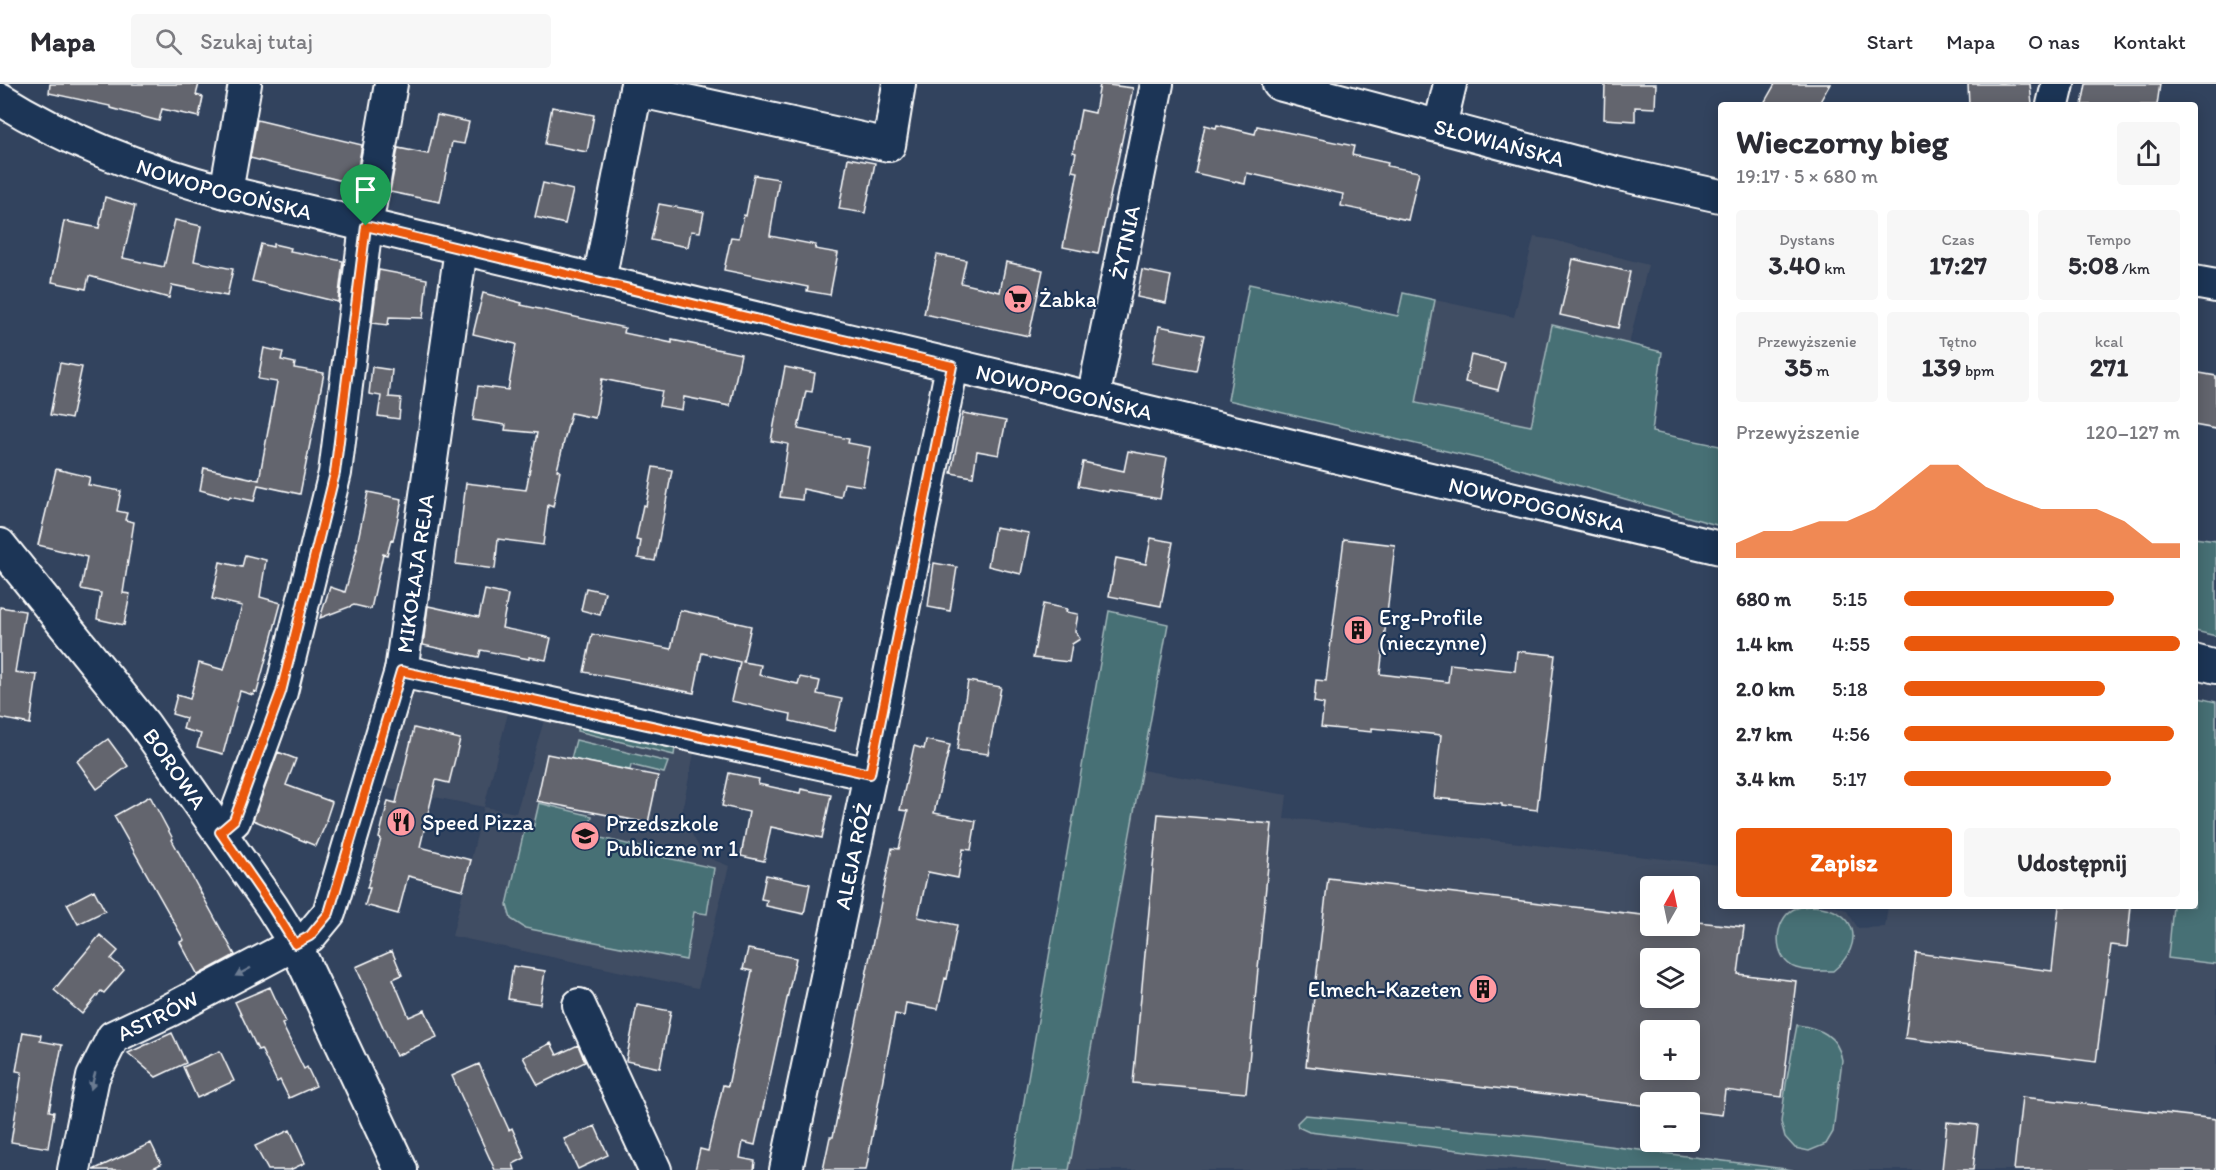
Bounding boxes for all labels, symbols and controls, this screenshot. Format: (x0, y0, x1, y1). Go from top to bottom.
search box (131, 14, 551, 68)
text: Mapa (30, 24, 95, 58)
icon: search (152, 25, 185, 58)
text: Szukaj tutaj (200, 28, 313, 55)
text: Start (1867, 29, 1913, 54)
text: Mapa (1946, 29, 1995, 54)
text: O nas (2028, 29, 2080, 54)
text: Kontakt (2113, 29, 2186, 54)
street label: SŁOWIAŃSKA (1431, 113, 1567, 173)
text: Wieczorny bieg (1736, 122, 1949, 161)
button: share (2117, 122, 2180, 185)
street label: NOWOPOGOŃSKA (133, 153, 315, 226)
pin (340, 164, 391, 226)
text: 19:17 · 5 × 680 m (1736, 164, 1878, 188)
icon: arrive (349, 173, 382, 206)
street label: ŻYTNIA (1105, 203, 1146, 282)
text: Dystans (1779, 230, 1835, 249)
text: Czas (1941, 230, 1975, 249)
text: Tempo (2087, 230, 2131, 249)
text: 3.40 (1769, 249, 1821, 281)
text: 17:27 (1929, 249, 1987, 281)
text: 5:08 (2068, 249, 2118, 281)
text: km (1821, 259, 1845, 278)
text: /km (2118, 259, 2150, 278)
supermarket icon: Żabka (1002, 283, 1034, 315)
place label: Żabka (1039, 286, 1097, 313)
text: Przewyższenie (1757, 332, 1857, 351)
text: Tętno (1939, 332, 1977, 351)
text: kcal (2095, 332, 2123, 351)
text: 35 (1785, 351, 1812, 383)
text: 139 (1921, 351, 1961, 383)
text: 271 (2090, 351, 2128, 383)
street label: NOWOPOGOŃSKA (973, 358, 1155, 426)
text: m (1812, 361, 1829, 380)
text: bpm (1961, 361, 1995, 380)
text: Przewyższenie (1736, 420, 1860, 444)
text: 120–127 m (2086, 420, 2180, 444)
street label: NOWOPOGOŃSKA (1446, 471, 1628, 539)
street label: MIKOŁAJA REJA (391, 492, 440, 655)
text: 680 m (1736, 587, 1791, 611)
text: 5:15 (1832, 587, 1867, 611)
place label: Erg-Profile (nieczynne) (1379, 604, 1487, 656)
building icon: Erg-Profile (nieczynne) (1342, 614, 1374, 646)
text: 1.4 km (1736, 632, 1793, 656)
text: 4:55 (1832, 632, 1870, 656)
text: 2.0 km (1736, 677, 1795, 701)
text: 5:18 (1832, 677, 1868, 701)
text: 2.7 km (1736, 722, 1792, 746)
text: 4:56 (1832, 722, 1870, 746)
street label: BOROWA (137, 723, 212, 814)
text: 3.4 km (1736, 767, 1795, 791)
text: 5:17 (1832, 767, 1867, 791)
street label: ALEJA RÓŻ (829, 800, 878, 912)
restaurant icon: Speed Pizza (385, 806, 417, 838)
place label: Speed Pizza (422, 809, 534, 836)
place label: Przedszkole Publiczne nr 1 (606, 810, 738, 862)
school or university icon: Przedszkole Publiczne nr 1 (569, 820, 601, 852)
button: Zapisz (1736, 828, 1952, 897)
button: Udostępnij (1964, 828, 2180, 897)
north arrow (1640, 876, 1700, 936)
map controls (1640, 876, 1700, 1152)
button: layers (1640, 948, 1700, 1008)
one-way arrow (234, 967, 251, 977)
building icon: Elmech-Kazeten (1467, 973, 1499, 1005)
place label: Elmech-Kazeten (1308, 976, 1463, 1003)
street label: ASTRÓW (113, 984, 203, 1047)
button: + (1640, 1020, 1700, 1080)
one-way arrow (87, 1072, 97, 1091)
button: − (1640, 1092, 1700, 1152)

